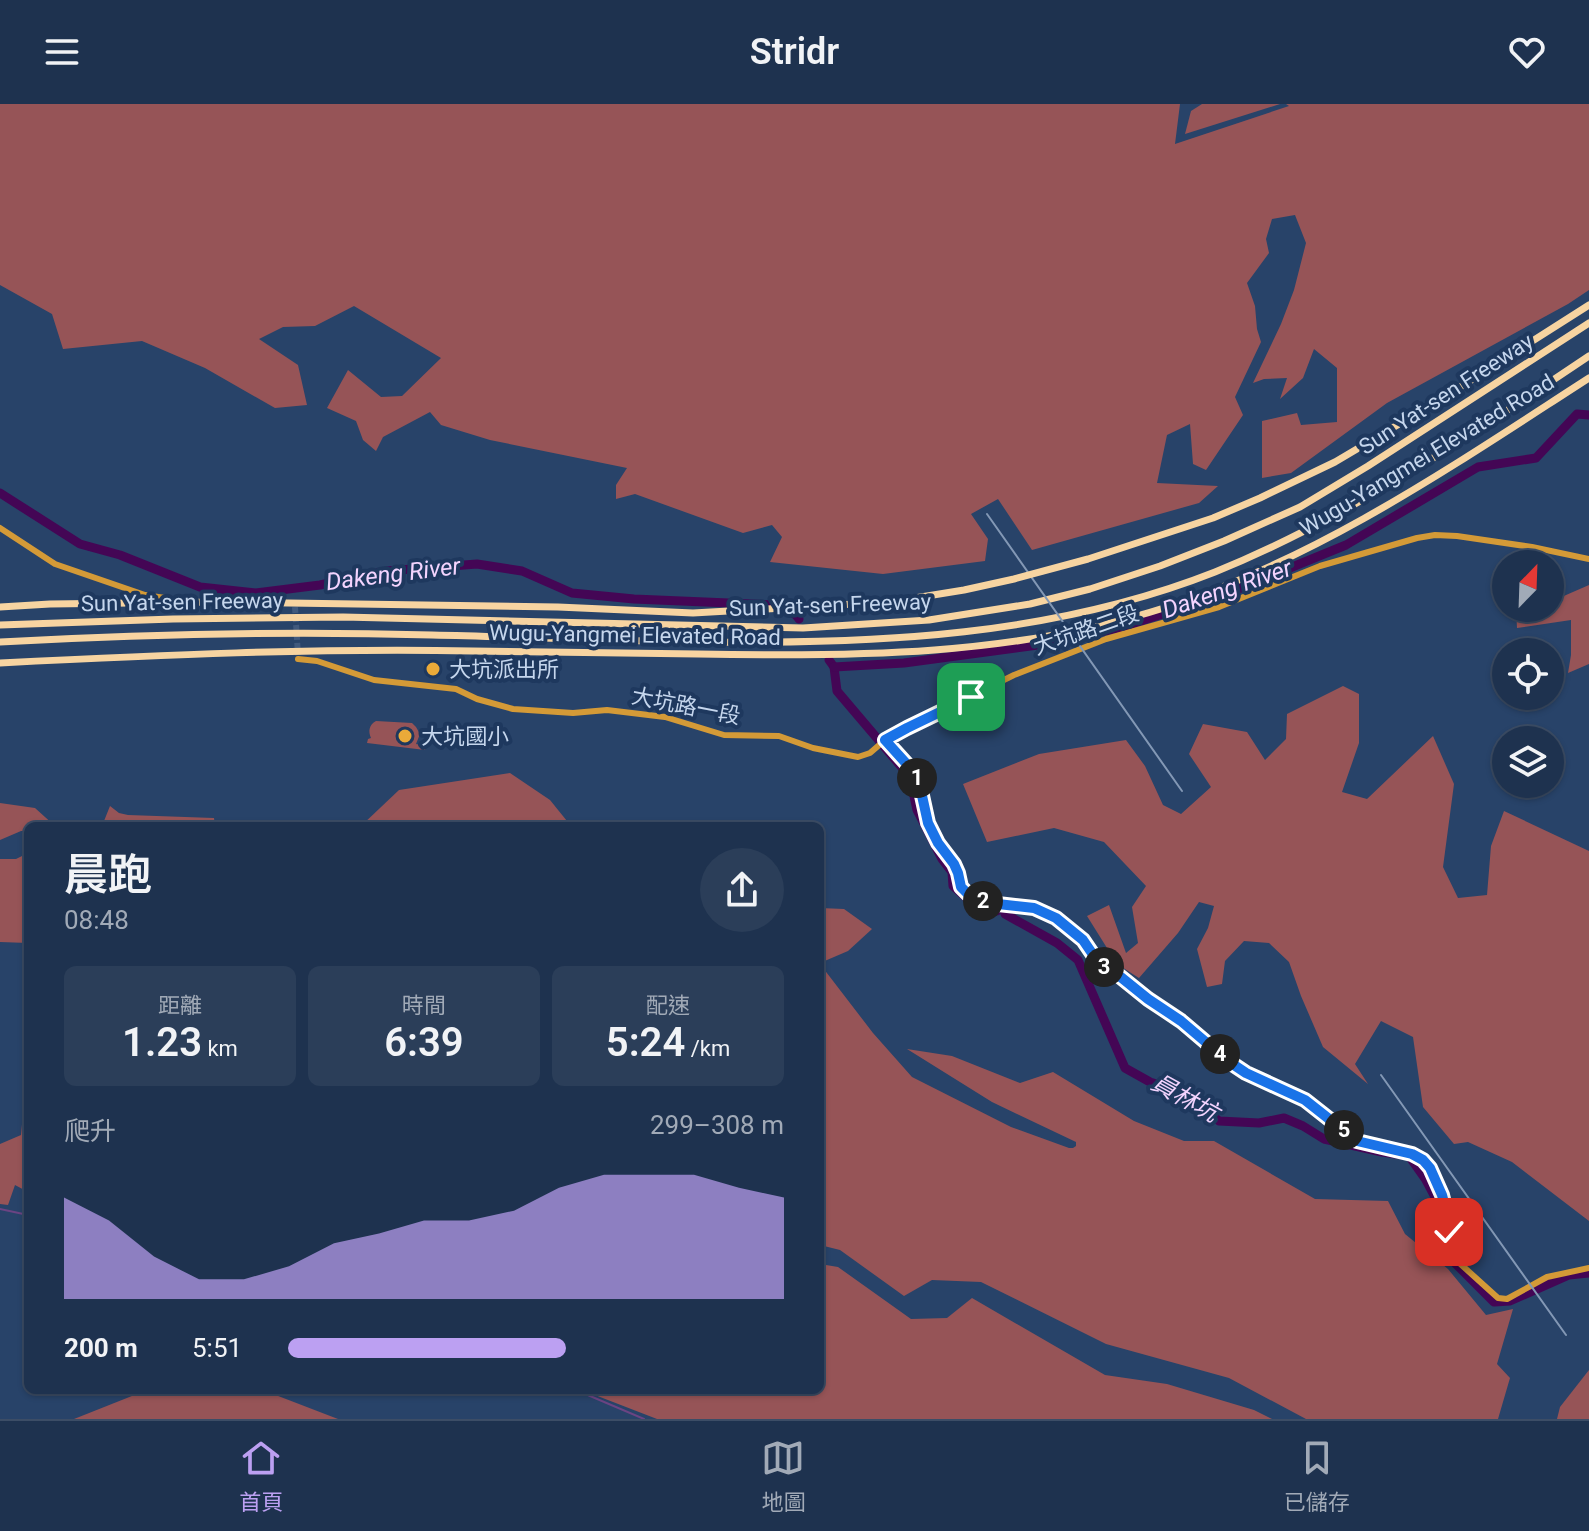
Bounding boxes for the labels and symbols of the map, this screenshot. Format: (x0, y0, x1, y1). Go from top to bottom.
street label: Sun Yat-sen Freeway (1354, 328, 1538, 460)
street label: Wugu-Yangmei Elevated Road (1296, 369, 1558, 541)
north arrow (1492, 550, 1564, 622)
water label: Dakeng River (324, 552, 463, 596)
water label: Dakeng River (1159, 553, 1296, 624)
street label: Sun Yat-sen Freeway (81, 588, 284, 616)
street label: Sun Yat-sen Freeway (728, 589, 932, 621)
street label: 大坑路二段 (1030, 600, 1142, 660)
street label: Wugu-Yangmei Elevated Road (489, 620, 781, 650)
place label: 大坑派出所 (449, 657, 559, 682)
marker: 大坑派出所 (424, 660, 442, 678)
pin (937, 663, 1005, 731)
street label: 大坑路一段 (630, 683, 742, 729)
place label: 大坑國小 (421, 724, 509, 749)
marker: 大坑國小 (396, 727, 414, 745)
pin: 1 (897, 758, 937, 798)
pin: 2 (963, 881, 1003, 921)
pin: 3 (1084, 947, 1124, 987)
pin: 4 (1200, 1034, 1240, 1074)
water label: 員林坑 (1147, 1068, 1226, 1129)
pin: 5 (1324, 1110, 1364, 1150)
pin (1415, 1198, 1483, 1266)

